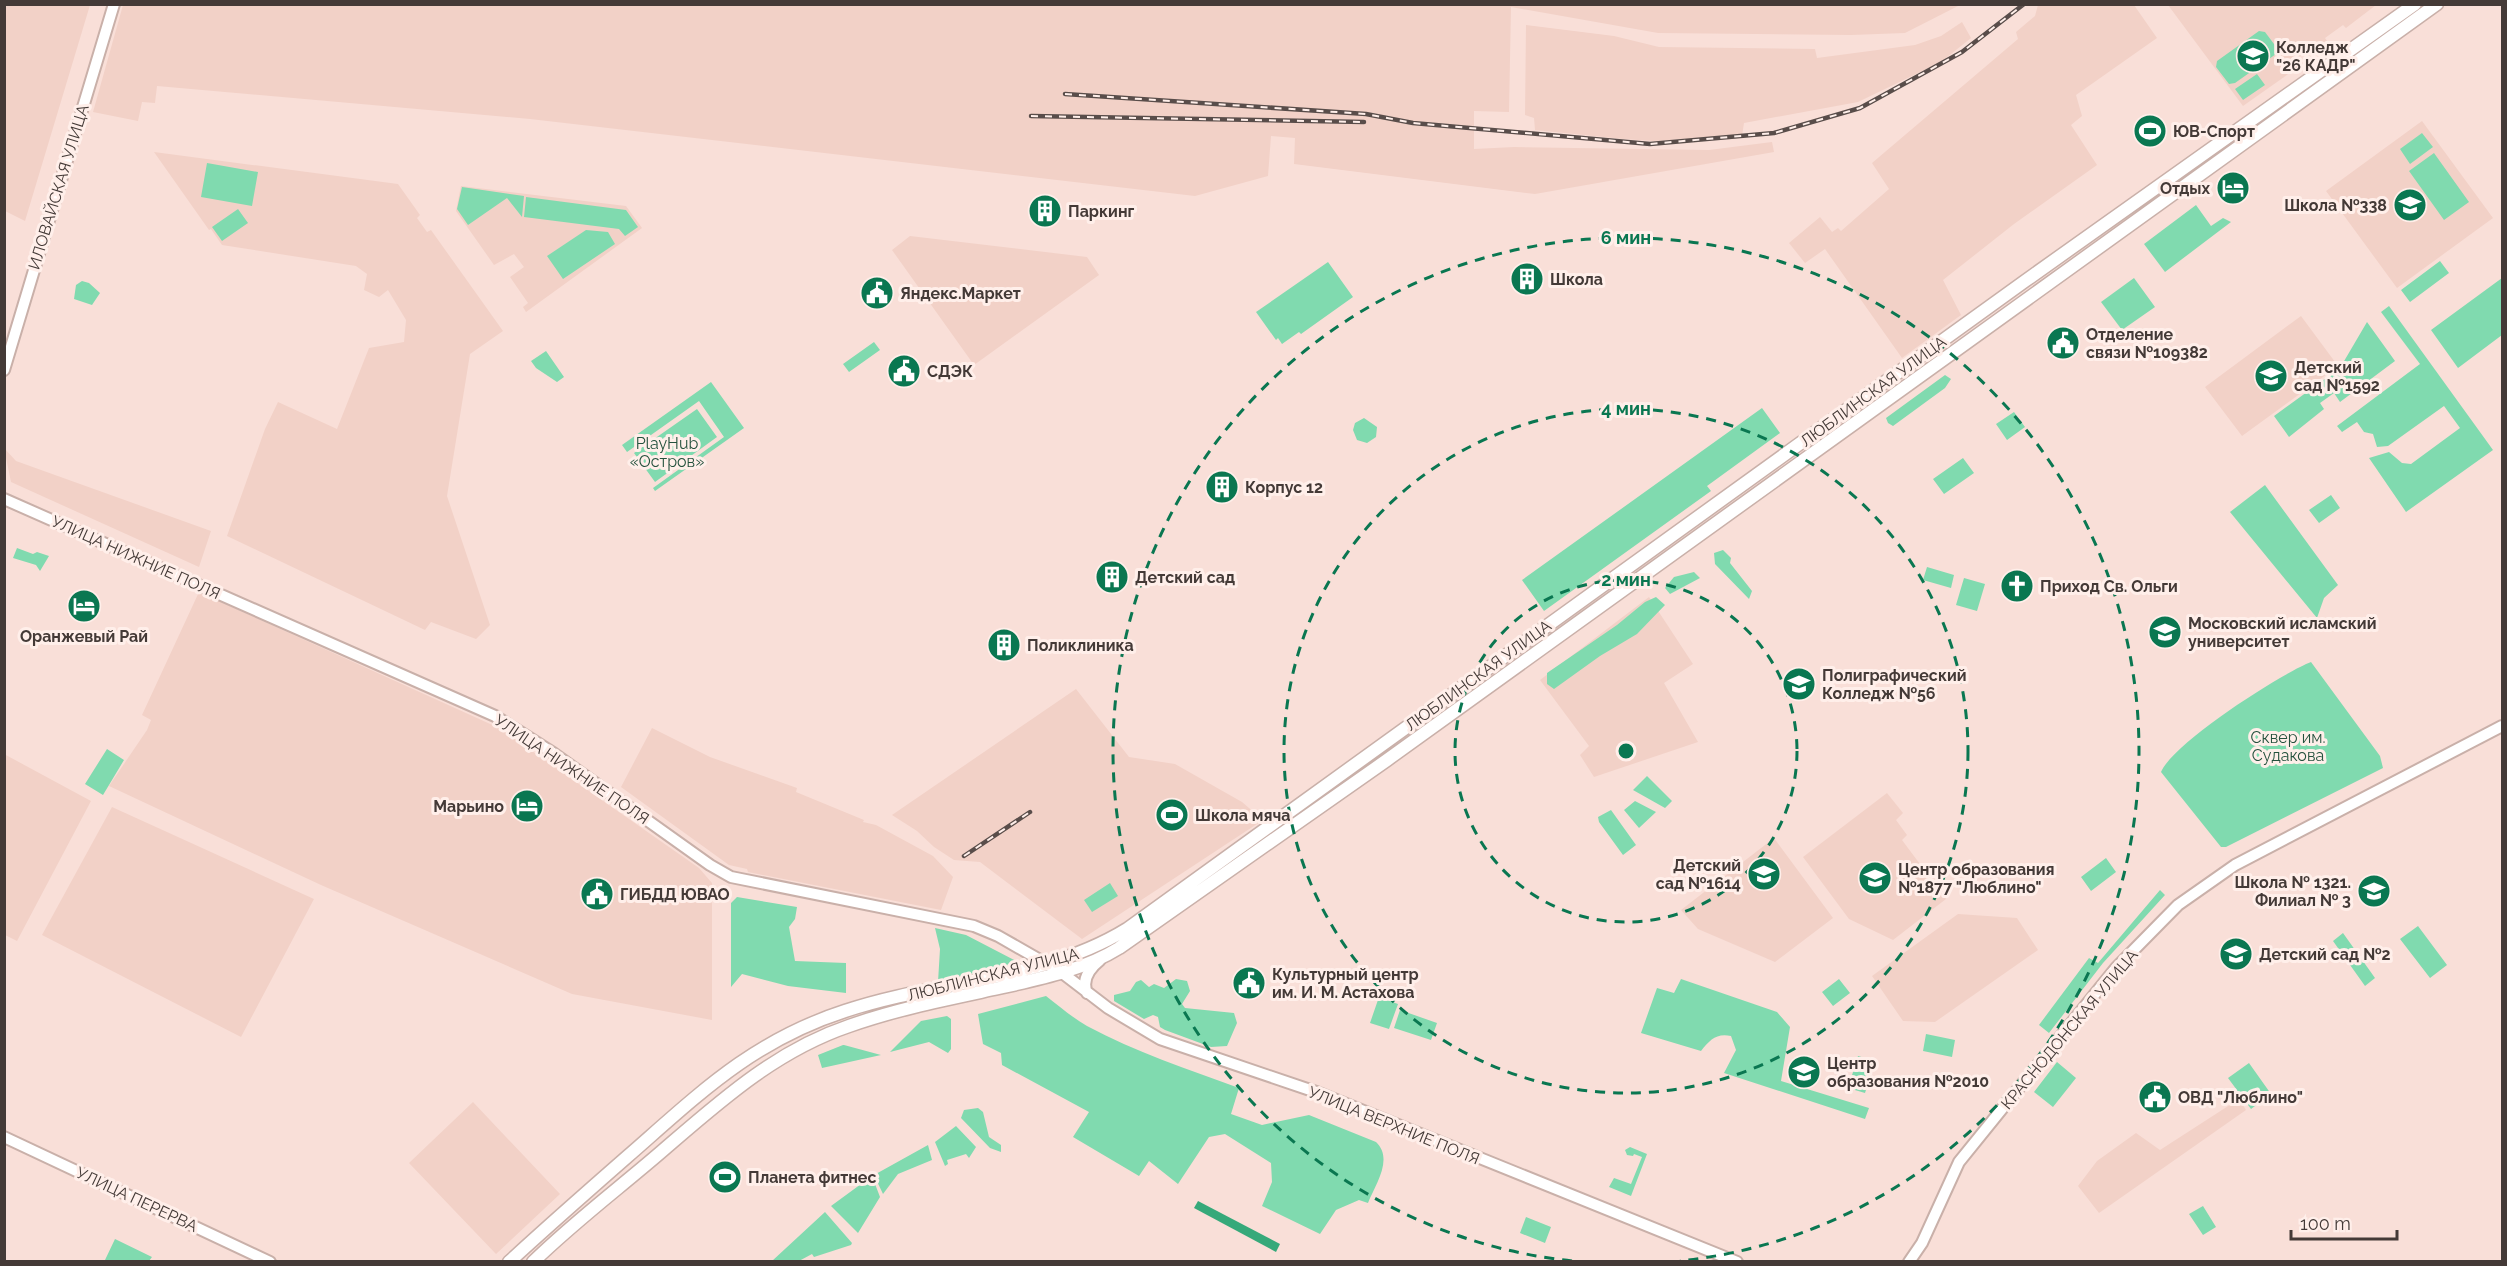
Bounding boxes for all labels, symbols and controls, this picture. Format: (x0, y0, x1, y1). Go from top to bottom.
school or university icon: Колледж "26 КАДР" (2235, 38, 2271, 74)
place label: Колледж "26 КАДР" (2276, 38, 2356, 75)
street label: ИЛОВАЙСКАЯ УЛИЦА (24, 102, 93, 272)
sports icon: ЮВ-Спорт (2132, 113, 2168, 149)
place label: ЮВ-Спорт (2173, 122, 2255, 141)
hotel icon: Отдых (2215, 170, 2251, 206)
place label: Отдых (2160, 179, 2211, 198)
school or university icon: Школа №338 (2392, 187, 2428, 223)
building icon: Паркинг (1027, 193, 1063, 229)
place label: Школа №338 (2284, 196, 2387, 215)
place label: Паркинг (1068, 202, 1135, 221)
text: 6 мин (1601, 227, 1651, 248)
building icon: Школа (1509, 261, 1545, 297)
place label: Школа (1550, 270, 1603, 289)
public building icon: Яндекс.Маркет (859, 275, 895, 311)
place label: Яндекс.Маркет (900, 284, 1021, 303)
public building icon: Отделение связи №109382 (2045, 325, 2081, 361)
place label: Отделение связи №109382 (2086, 325, 2208, 362)
street label: ЛЮБЛИНСКАЯ УЛИЦА (1797, 332, 1950, 451)
public building icon: СДЭК (886, 353, 922, 389)
school or university icon: Детский сад №1592 (2253, 358, 2289, 394)
place label: Детский сад №1592 (2294, 358, 2380, 395)
place label: СДЭК (927, 362, 973, 381)
text: 4 мин (1601, 398, 1651, 419)
park label: PlayHub «Остров» (630, 434, 704, 471)
building icon: Корпус 12 (1204, 469, 1240, 505)
place label: Корпус 12 (1245, 478, 1323, 497)
street label: УЛИЦА НИЖНИЕ ПОЛЯ (49, 512, 223, 603)
building icon: Детский сад (1094, 559, 1130, 595)
place label: Детский сад (1135, 568, 1235, 587)
church icon: Приход Св. Ольги (1999, 568, 2035, 604)
text: 2 мин (1601, 569, 1651, 590)
place label: Приход Св. Ольги (2040, 577, 2178, 596)
hotel icon: Оранжевый Рай (66, 588, 102, 624)
school or university icon: Московский исламский университет (2147, 614, 2183, 650)
place label: Московский исламский университет (2188, 614, 2376, 651)
street label: ЛЮБЛИНСКАЯ УЛИЦА (1402, 616, 1555, 735)
place label: Оранжевый Рай (20, 627, 148, 646)
building icon: Поликлиника (986, 627, 1022, 663)
place label: Поликлиника (1027, 636, 1134, 655)
school or university icon: Полиграфический Колледж №56 (1781, 666, 1817, 702)
place label: Полиграфический Колледж №56 (1822, 666, 1967, 703)
street label: УЛИЦА НИЖНИЕ ПОЛЯ (491, 710, 653, 828)
park label: Сквер им. Судакова (2251, 728, 2325, 765)
centre of rings (1616, 741, 1636, 761)
hotel icon: Марьино (509, 788, 545, 824)
place label: Марьино (433, 797, 504, 816)
sports icon: Школа мяча (1154, 797, 1190, 833)
place label: Школа мяча (1195, 806, 1291, 825)
place label: Детский сад №1614 (1656, 856, 1741, 893)
school or university icon: Детский сад №1614 (1746, 856, 1782, 892)
school or university icon: Центр образования №1877 "Люблино" (1857, 860, 1893, 896)
place label: Центр образования №1877 "Люблино" (1898, 860, 2055, 897)
place label: Школа № 1321. Филиал № 3 (2234, 873, 2351, 910)
school or university icon: Школа № 1321. Филиал № 3 (2356, 873, 2392, 909)
public building icon: ГИБДД ЮВАО (579, 876, 615, 912)
place label: ГИБДД ЮВАО (620, 885, 730, 904)
school or university icon: Детский сад №2 (2218, 936, 2254, 972)
street label: ЛЮБЛИНСКАЯ УЛИЦА (906, 944, 1081, 1005)
street label: КРАСНОДОНСКАЯ УЛИЦА (1997, 945, 2142, 1113)
place label: Детский сад №2 (2259, 945, 2390, 964)
public building icon: Культурный центр им. И. М. Астахова (1231, 965, 1267, 1001)
place label: Культурный центр им. И. М. Астахова (1272, 965, 1419, 1002)
school or university icon: Центр образования №2010 (1786, 1054, 1822, 1090)
place label: Центр образования №2010 (1827, 1054, 1989, 1091)
public building icon: ОВД "Люблино" (2137, 1079, 2173, 1115)
street label: УЛИЦА ВЕРХНИЕ ПОЛЯ (1305, 1082, 1482, 1169)
place label: ОВД "Люблино" (2178, 1088, 2303, 1107)
sports icon: Планета фитнес (707, 1159, 743, 1195)
street label: УЛИЦА ПЕРЕРВА (73, 1163, 201, 1236)
place label: Планета фитнес (748, 1168, 876, 1187)
scale bar (2291, 1203, 2398, 1241)
text: 100 m (2300, 1213, 2351, 1234)

